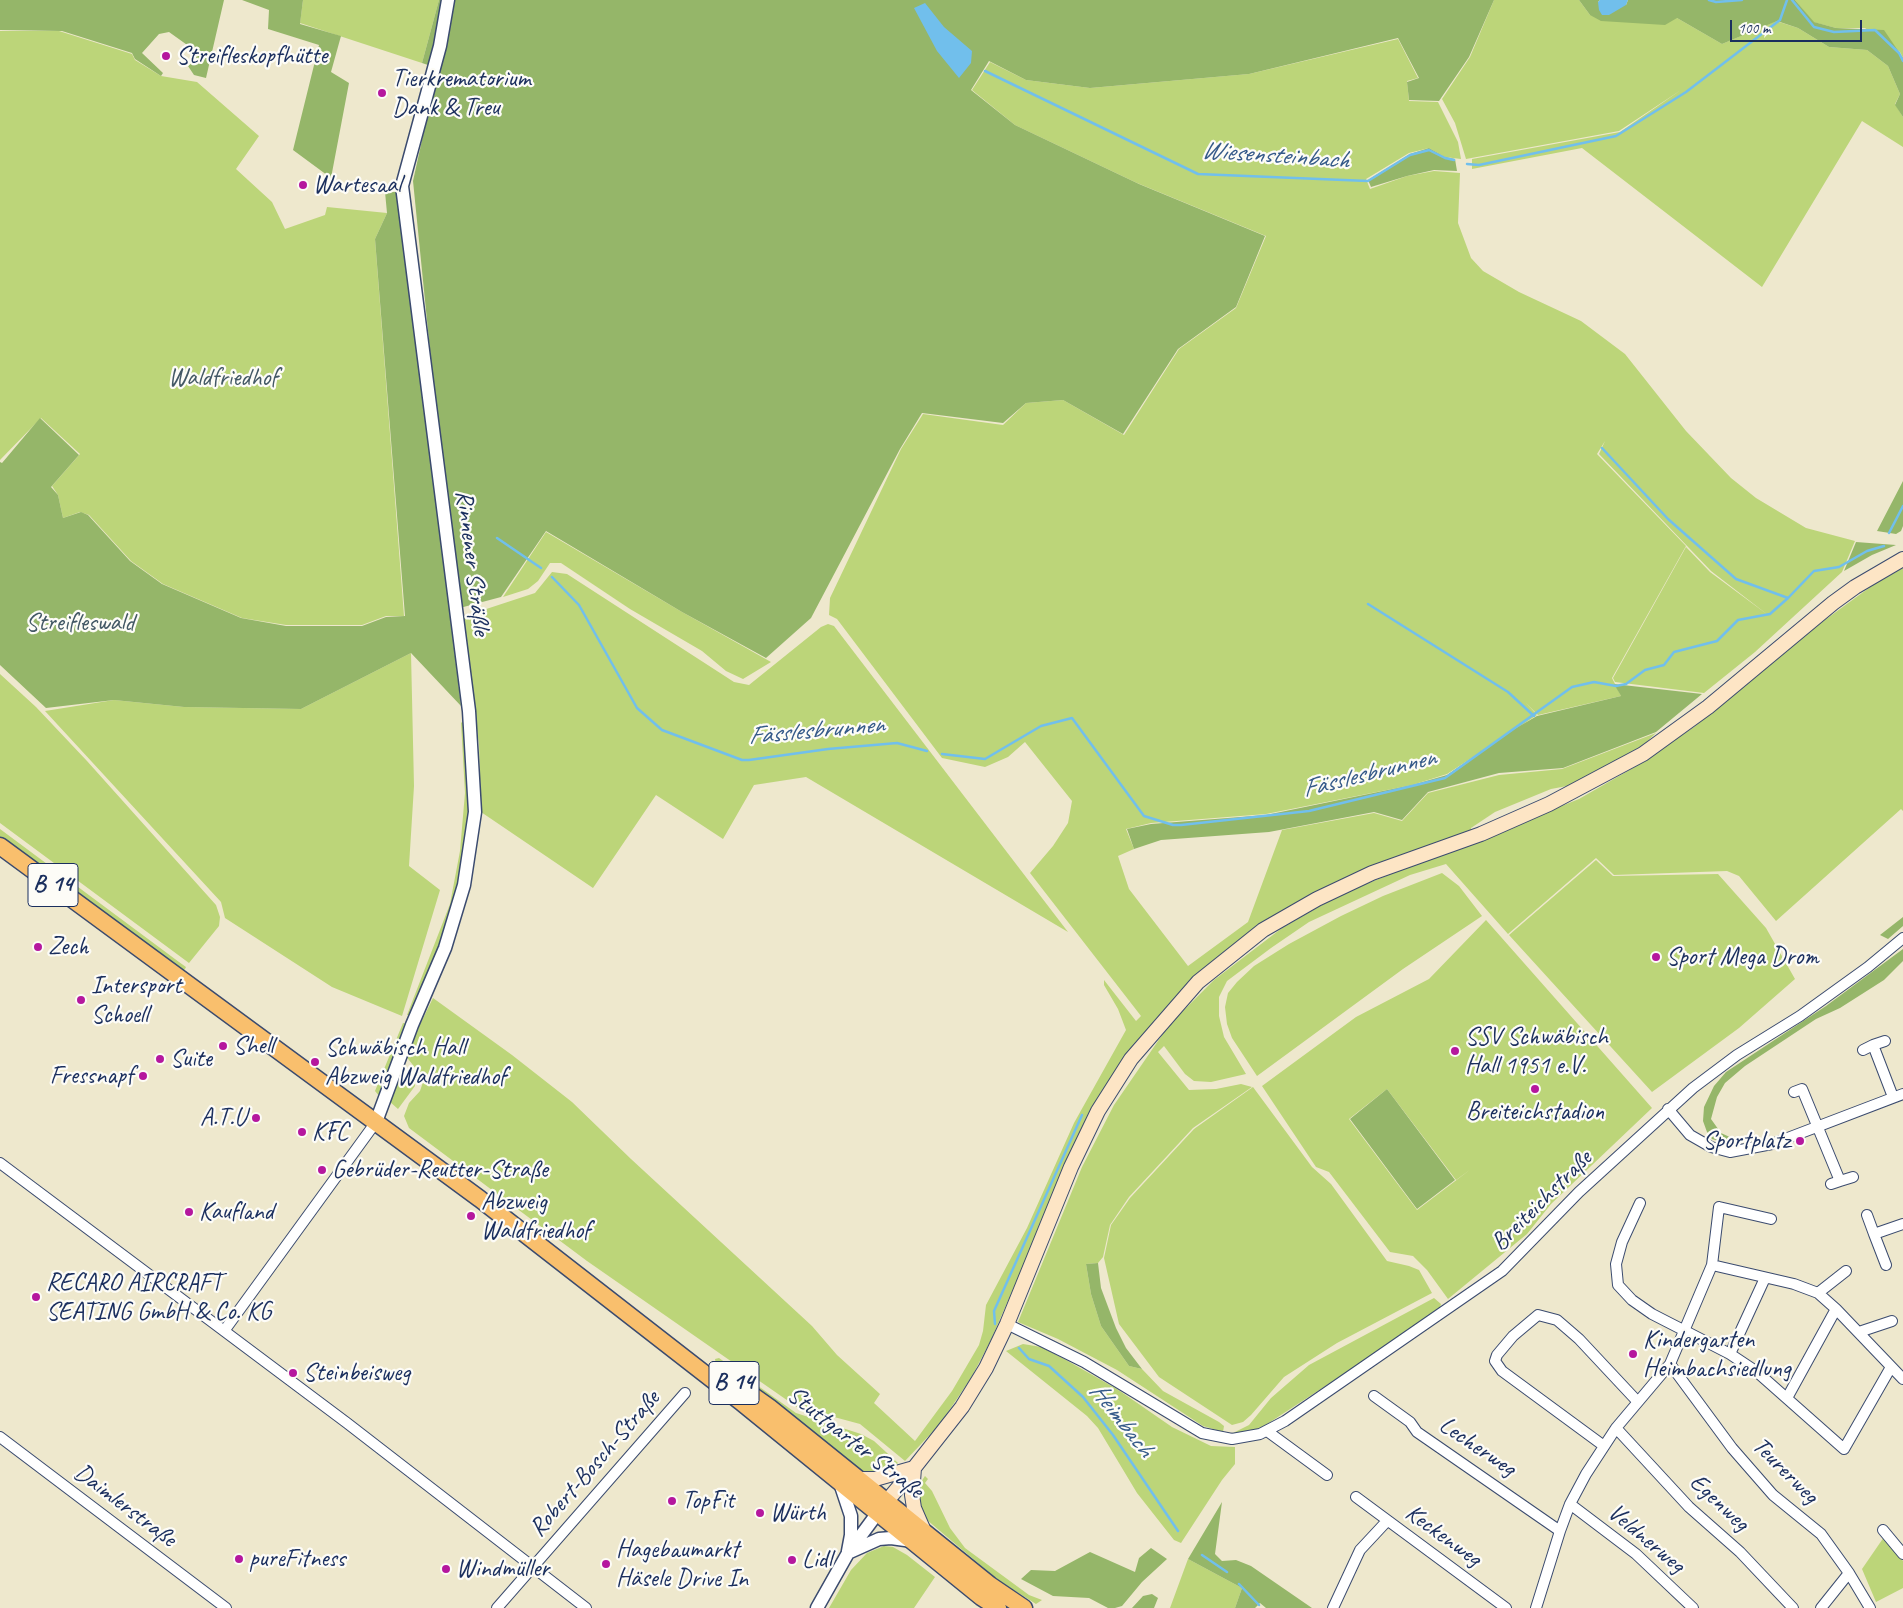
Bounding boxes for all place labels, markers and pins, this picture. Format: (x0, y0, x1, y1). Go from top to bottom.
place label: Streifleskopfhütte (176, 41, 327, 71)
marker: Streifleskopfhütte (160, 50, 172, 62)
place label: Tierkrematorium Dank & Treu (392, 64, 530, 123)
marker: Tierkrematorium Dank & Treu (376, 87, 388, 99)
place label: Wartesaal (313, 170, 401, 200)
marker: Wartesaal (297, 179, 309, 191)
place label: Zech (48, 932, 88, 962)
marker: Zech (32, 941, 44, 953)
place label: Sport Mega Drom (1666, 942, 1819, 972)
marker: Sport Mega Drom (1650, 951, 1662, 963)
place label: Intersport Schoell (91, 971, 181, 1030)
marker: Intersport Schoell (75, 994, 87, 1006)
place label: SSV Schwäbisch Hall 1951 e.V. (1465, 1022, 1608, 1081)
place label: Shell (233, 1031, 274, 1061)
place label: Schwäbisch Hall Abzweig Waldfriedhof (325, 1033, 506, 1092)
marker: Shell (217, 1040, 229, 1052)
place label: Suite (170, 1044, 212, 1074)
marker: SSV Schwäbisch Hall 1951 e.V. (1449, 1045, 1461, 1057)
marker: Suite (154, 1053, 166, 1065)
marker: Schwäbisch Hall Abzweig Waldfriedhof (309, 1056, 321, 1068)
place label: Fressnapf (50, 1061, 133, 1091)
marker: Fressnapf (137, 1070, 149, 1082)
marker: Breiteichstadion (1529, 1083, 1541, 1095)
place label: Breiteichstadion (1466, 1097, 1604, 1127)
place label: A.T.U (200, 1103, 246, 1133)
marker: A.T.U (250, 1112, 262, 1124)
place label: KFC (312, 1117, 348, 1147)
marker: KFC (296, 1126, 308, 1138)
place label: Sportplatz (1702, 1126, 1790, 1156)
marker: Sportplatz (1794, 1135, 1806, 1147)
place label: Gebrüder-Reutter-Straße (332, 1155, 548, 1185)
marker: Gebrüder-Reutter-Straße (316, 1164, 328, 1176)
place label: Abzweig Waldfriedhof (481, 1187, 590, 1246)
place label: Kaufland (199, 1197, 273, 1227)
marker: Kaufland (183, 1206, 195, 1218)
marker: Abzweig Waldfriedhof (465, 1210, 477, 1222)
place label: RECARO AIRCRAFT SEATING GmbH & Co. KG (46, 1268, 271, 1327)
marker: RECARO AIRCRAFT SEATING GmbH & Co. KG (30, 1291, 42, 1303)
place label: Kindergarten Heimbachsiedlung (1643, 1325, 1791, 1384)
marker: Kindergarten Heimbachsiedlung (1627, 1348, 1639, 1360)
place label: Steinbeisweg (303, 1358, 410, 1388)
marker: Steinbeisweg (287, 1367, 299, 1379)
place label: TopFit (682, 1486, 734, 1516)
marker: TopFit (666, 1495, 678, 1507)
place label: Würth (770, 1498, 826, 1528)
marker: Würth (754, 1507, 766, 1519)
place label: Hagebaumarkt Häsele Drive In (616, 1535, 748, 1594)
place label: pureFitness (249, 1544, 345, 1574)
place label: Lidl (802, 1545, 832, 1575)
marker: pureFitness (233, 1553, 245, 1565)
place label: Windmüller (456, 1554, 549, 1584)
marker: Lidl (786, 1554, 798, 1566)
marker: Hagebaumarkt Häsele Drive In (600, 1558, 612, 1570)
marker: Windmüller (440, 1563, 452, 1575)

